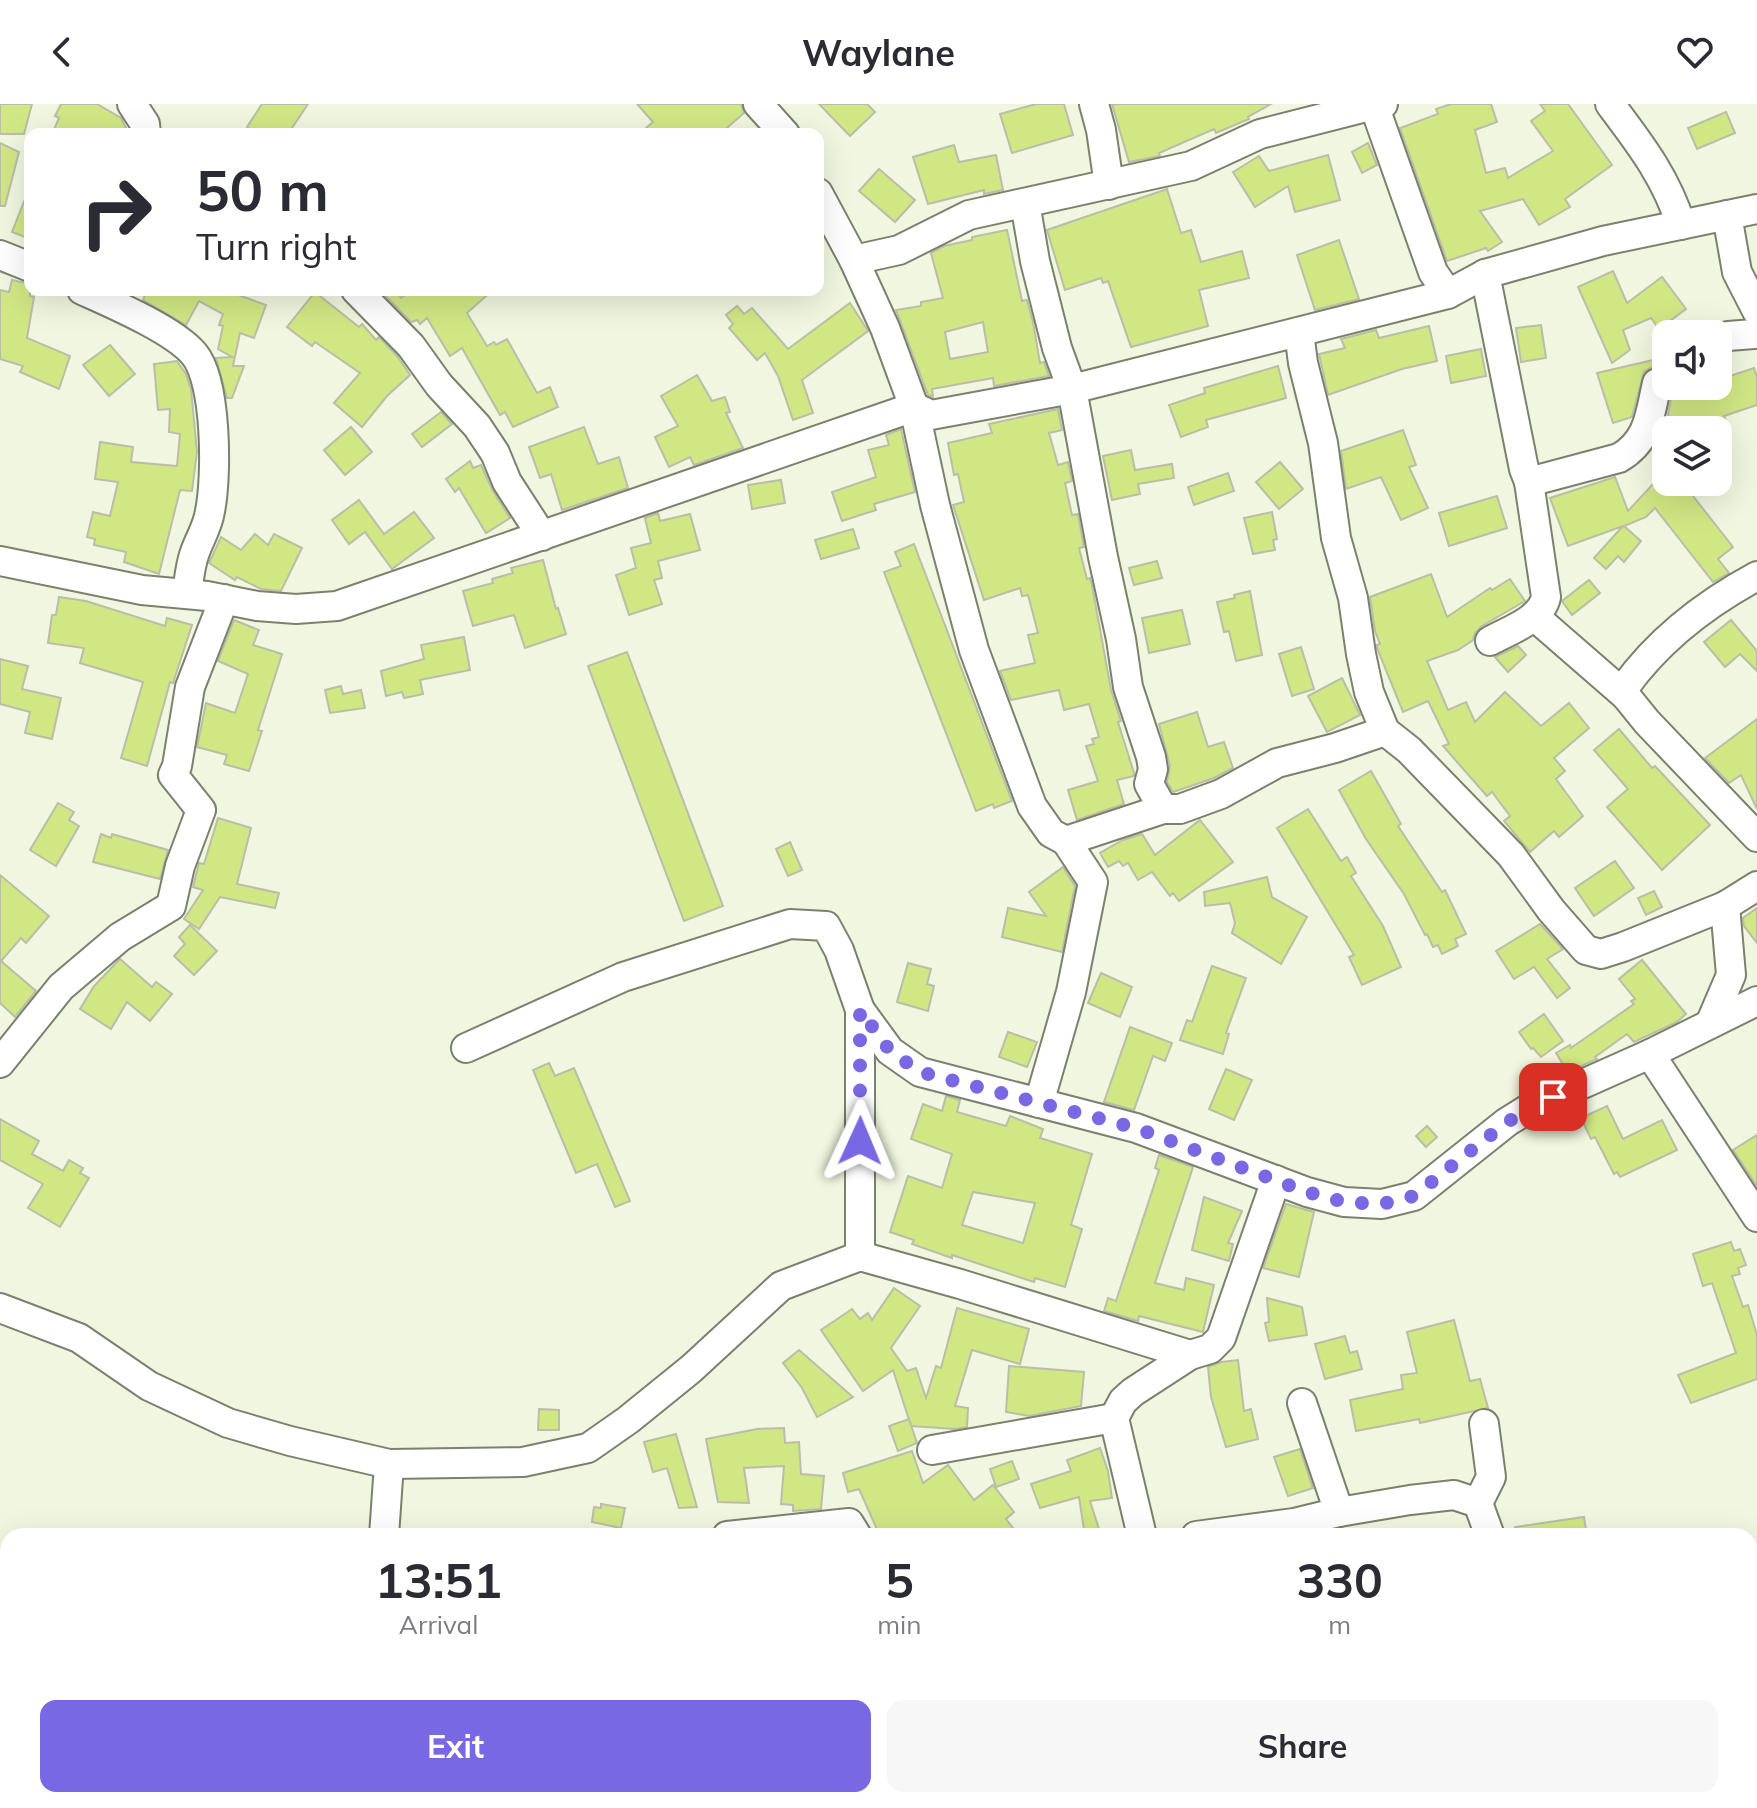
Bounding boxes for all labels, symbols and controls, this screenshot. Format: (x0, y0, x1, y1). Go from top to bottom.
icon: back (40, 30, 84, 74)
text: Waylane (802, 30, 955, 75)
icon: heart (1673, 30, 1717, 74)
text: 50 m (196, 155, 329, 225)
icon: right (64, 160, 168, 264)
text: Turn right (196, 224, 357, 269)
map controls (1652, 320, 1732, 496)
button: sound (1652, 320, 1732, 400)
button: layers (1652, 416, 1732, 496)
pin (1519, 1063, 1587, 1131)
icon: arrive (1531, 1075, 1575, 1119)
position arrow (818, 1099, 902, 1183)
text: 13:51 (375, 1550, 502, 1610)
text: 5 (885, 1550, 914, 1610)
text: 330 (1297, 1550, 1383, 1610)
text: Arrival (399, 1608, 478, 1641)
text: min (877, 1608, 921, 1641)
text: m (1328, 1608, 1351, 1641)
button: Exit (40, 1700, 871, 1792)
button: Share (887, 1700, 1718, 1792)

